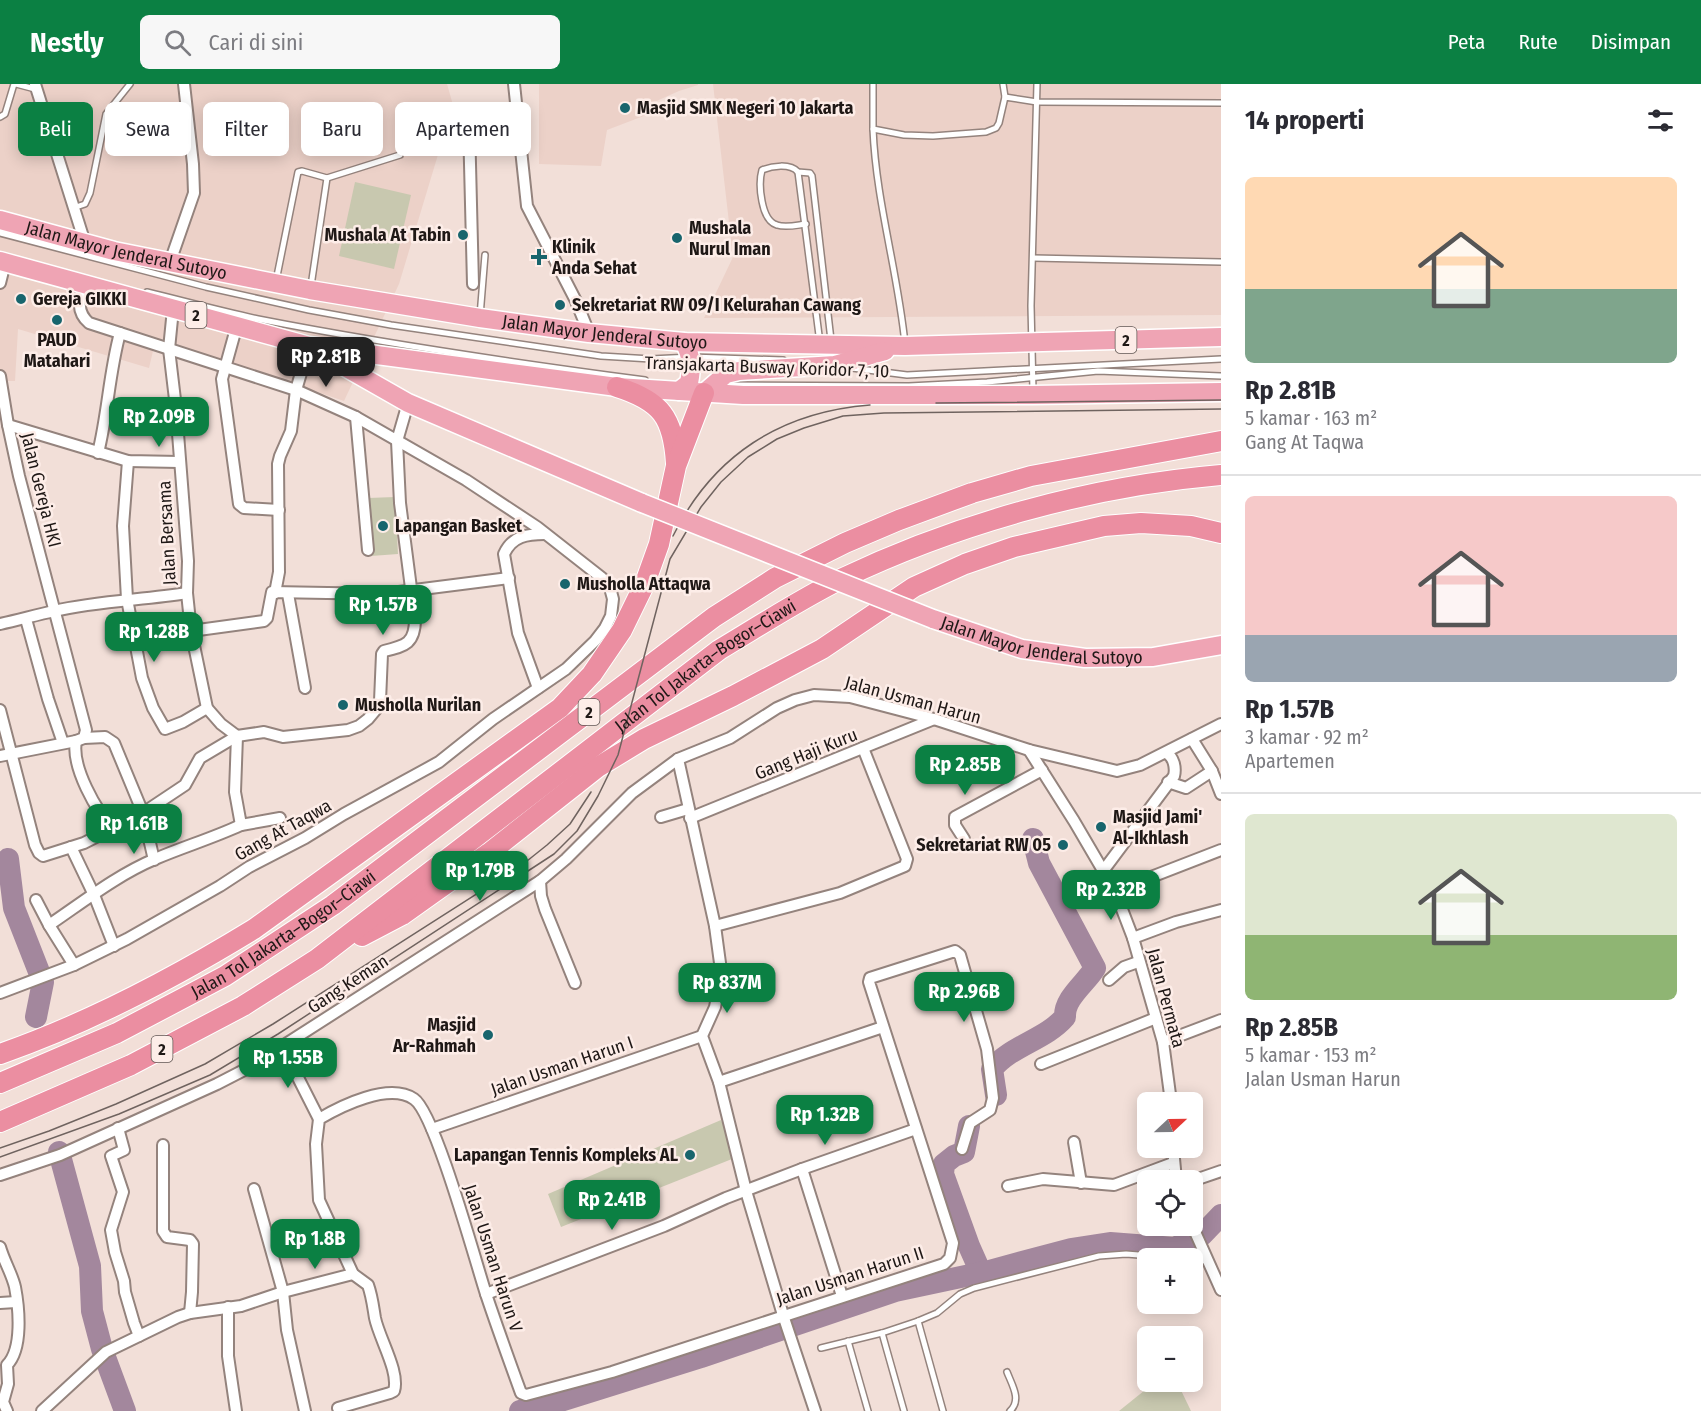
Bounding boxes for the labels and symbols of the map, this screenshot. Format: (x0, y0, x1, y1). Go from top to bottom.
place label: Masjid SMK Negeri 10 Jakarta (637, 97, 853, 119)
marker: Masjid SMK Negeri 10 Jakarta (618, 101, 632, 115)
street label: Jalan Mayor Jenderal Sutoyo (23, 216, 229, 284)
place label: Mushala Nurul Iman (689, 217, 771, 260)
place label: Mushala At Tabin (325, 224, 451, 246)
marker: Mushala At Tabin (456, 228, 470, 242)
marker: Mushala Nurul Iman (670, 231, 684, 245)
place label: Klinik Anda Sehat (551, 236, 638, 279)
marker: Klinik Anda Sehat (530, 248, 548, 266)
place label: Gereja GIKKI (33, 288, 127, 310)
marker: Gereja GIKKI (14, 292, 28, 306)
place label: Sekretariat RW 09/I Kelurahan Cawang (572, 294, 861, 316)
marker: Sekretariat RW 09/I Kelurahan Cawang (553, 298, 567, 312)
road number: 2 (186, 302, 206, 328)
street label: Jalan Mayor Jenderal Sutoyo (501, 310, 708, 353)
marker: PAUD Matahari (50, 313, 64, 327)
road number: 2 (1116, 327, 1136, 353)
place label: PAUD Matahari (24, 329, 90, 372)
pin: Rp 2.81B (264, 337, 388, 388)
street label: Transjakarta Busway Koridor 7, 10 (644, 352, 890, 382)
pin: Rp 2.09B (97, 397, 221, 448)
street label: Jalan Gereja HKI (16, 430, 66, 550)
street label: Jalan Bersama (153, 480, 181, 586)
place label: Lapangan Basket (395, 515, 523, 537)
marker: Lapangan Basket (376, 519, 390, 533)
place label: Musholla Attaqwa (577, 573, 711, 595)
marker: Musholla Attaqwa (558, 577, 572, 591)
pin: Rp 1.57B (321, 585, 445, 636)
street label: Jalan Tol Jakarta–Bogor–Ciawi (610, 595, 800, 737)
street label: Jalan Mayor Jenderal Sutoyo (938, 611, 1143, 669)
pin: Rp 1.28B (92, 612, 216, 663)
street label: Jalan Usman Harun (842, 671, 984, 729)
place label: Musholla Nurilan (355, 694, 481, 716)
marker: Musholla Nurilan (336, 698, 350, 712)
road number: 2 (578, 699, 600, 725)
street label: Gang Haji Kuru (752, 723, 860, 785)
pin: Rp 2.85B (903, 745, 1027, 796)
street label: Gang At Taqwa (231, 794, 335, 866)
pin: Rp 1.61B (72, 804, 196, 855)
place label: Masjid Jami' Al-Ikhlash (1112, 806, 1202, 849)
marker: Masjid Jami' Al-Ikhlash (1094, 820, 1108, 834)
place label: Sekretariat RW 05 (916, 834, 1051, 856)
marker: Sekretariat RW 05 (1056, 838, 1070, 852)
pin: Rp 1.79B (418, 851, 542, 902)
street label: Jalan Tol Jakarta–Bogor–Ciawi (187, 866, 380, 1003)
pin: Rp 2.32B (1049, 870, 1173, 921)
street label: Jalan Permata (1142, 946, 1190, 1050)
street label: Gang Keman (304, 950, 392, 1018)
pin: Rp 837M (672, 963, 782, 1014)
pin: Rp 2.96B (902, 972, 1026, 1023)
place label: Masjid Ar-Rahmah (392, 1014, 476, 1057)
marker: Masjid Ar-Rahmah (481, 1028, 495, 1042)
street label: Jalan Usman Harun I (488, 1031, 636, 1101)
road number: 2 (152, 1036, 172, 1062)
pin: Rp 1.55B (226, 1038, 350, 1089)
north arrow (1137, 1092, 1203, 1158)
pin: Rp 1.32B (763, 1095, 887, 1146)
place label: Lapangan Tennis Kompleks AL (454, 1144, 679, 1166)
marker: Lapangan Tennis Kompleks AL (683, 1148, 697, 1162)
pin: Rp 2.41B (550, 1180, 674, 1231)
street label: Jalan Usman Harun V (459, 1182, 527, 1335)
pin: Rp 1.8B (260, 1219, 370, 1270)
street label: Jalan Usman Harun II (773, 1242, 927, 1310)

